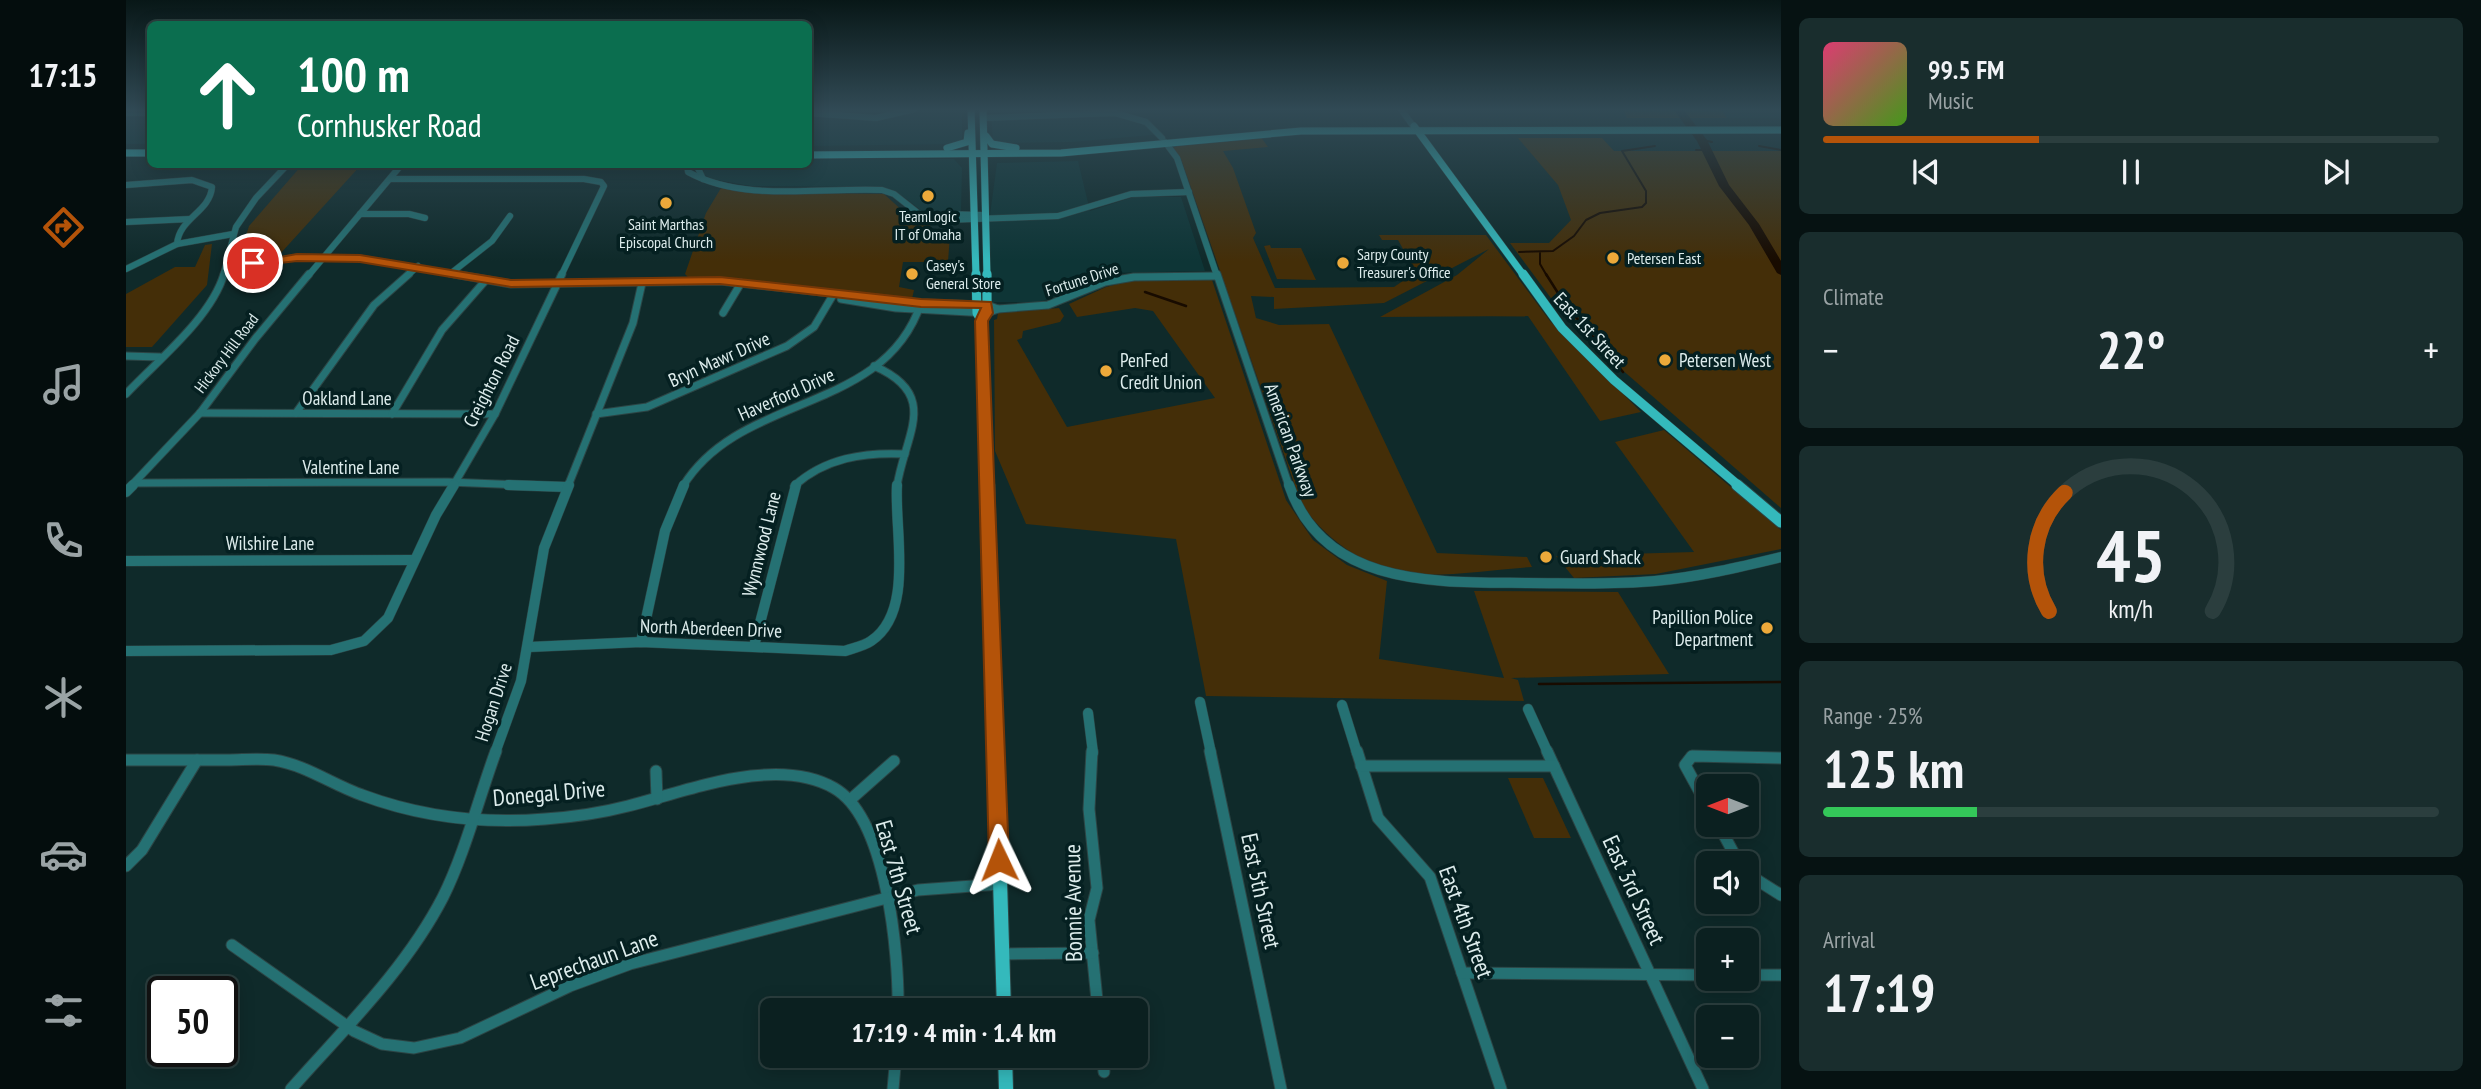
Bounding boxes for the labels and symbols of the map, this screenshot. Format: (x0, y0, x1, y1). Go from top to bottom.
marker: TeamLogic IT of Omaha (920, 188, 936, 204)
marker: Saint Marthas Episcopal Church (658, 195, 674, 211)
place label: TeamLogic IT of Omaha (894, 206, 962, 244)
place label: Saint Marthas Episcopal Church (619, 214, 713, 252)
pin (223, 233, 283, 293)
place label: Sarpy County Treasurer's Office (1357, 244, 1451, 282)
place label: Petersen East (1627, 248, 1702, 268)
marker: Petersen East (1605, 250, 1621, 266)
place label: Casey's General Store (926, 255, 1001, 293)
marker: Sarpy County Treasurer's Office (1335, 255, 1351, 271)
street label: Fortune Drive (1043, 258, 1121, 300)
marker: Casey's General Store (904, 266, 920, 282)
street label: East 1st Street (1549, 287, 1632, 373)
street label: Hickory Hill Road (190, 309, 262, 397)
street label: Bryn Mawr Drive (665, 326, 774, 392)
street label: Creighton Road (458, 331, 524, 431)
place label: PenFed Credit Union (1120, 348, 1202, 394)
place label: Petersen West (1679, 348, 1772, 372)
marker: Petersen West (1657, 352, 1673, 368)
street label: Haverford Drive (734, 362, 838, 426)
marker: PenFed Credit Union (1098, 363, 1114, 379)
street label: American Parkway (1259, 380, 1323, 501)
street label: Oakland Lane (302, 386, 392, 410)
street label: Valentine Lane (301, 455, 400, 479)
street label: Wynnwood Lane (736, 489, 786, 599)
street label: Wilshire Lane (226, 531, 315, 555)
place label: Guard Shack (1560, 545, 1642, 569)
marker: Guard Shack (1538, 549, 1554, 565)
place label: Papillion Police Department (1652, 605, 1754, 651)
street label: North Aberdeen Drive (640, 614, 783, 642)
marker: Papillion Police Department (1759, 620, 1775, 636)
street label: Hogan Drive (469, 660, 517, 744)
street label: Donegal Drive (492, 773, 606, 812)
north arrow (1696, 774, 1759, 836)
street label: East 7th Street (869, 817, 930, 938)
position arrow (962, 823, 1036, 897)
street label: East 5th Street (1235, 830, 1288, 952)
street label: East 3rd Street (1597, 831, 1673, 950)
street label: Bonnie Avenue (1057, 844, 1088, 962)
street label: East 4th Street (1433, 862, 1500, 983)
street label: Leprechaun Lane (526, 923, 662, 996)
speed limit sign: 50 (147, 976, 238, 1067)

